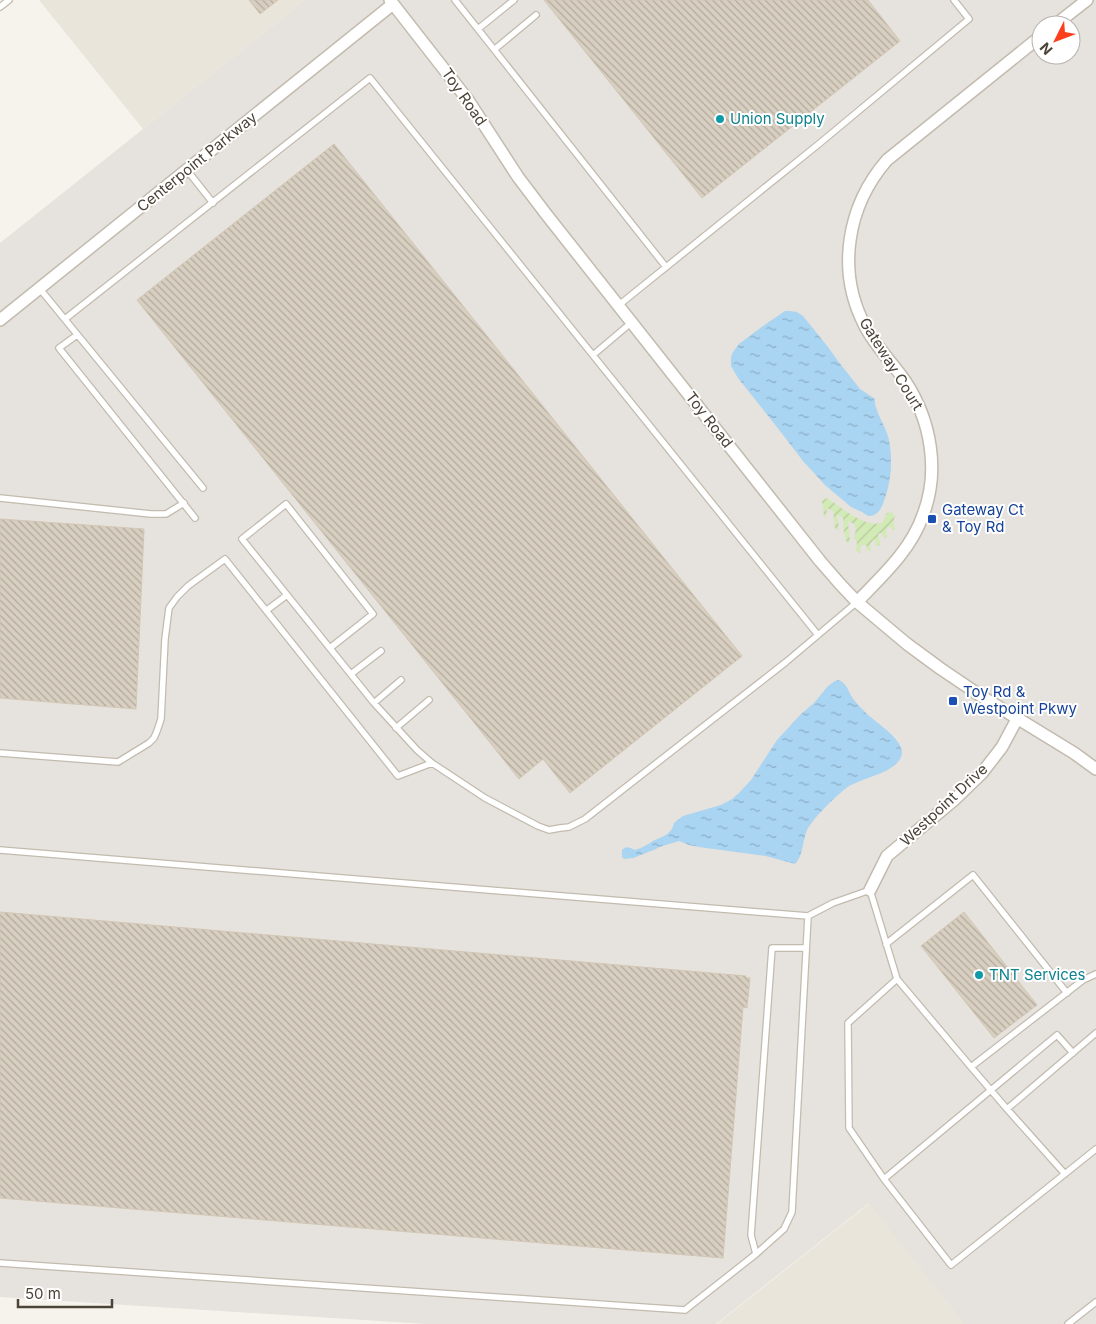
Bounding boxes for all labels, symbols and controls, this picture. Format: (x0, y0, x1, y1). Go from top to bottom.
north arrow (1031, 15, 1081, 65)
text: N (1036, 39, 1056, 59)
street label: Toy Road (438, 64, 491, 129)
street label: Centerpoint Parkway (133, 107, 261, 216)
place label: Union Supply (730, 109, 825, 128)
marker: Union Supply (714, 113, 726, 125)
street label: Gateway Court (855, 314, 928, 414)
street label: Toy Road (682, 388, 737, 452)
place label: Gateway Ct & Toy Rd (942, 500, 1024, 536)
marker: Gateway Ct & Toy Rd (926, 513, 938, 525)
place label: Toy Rd & Westpoint Pkwy (963, 682, 1077, 718)
marker: Toy Rd & Westpoint Pkwy (947, 695, 959, 707)
street label: Westpoint Drive (896, 759, 991, 850)
place label: TNT Services (989, 965, 1086, 984)
marker: TNT Services (973, 969, 985, 981)
scale bar (18, 1276, 111, 1308)
text: 50 m (25, 1284, 61, 1303)

